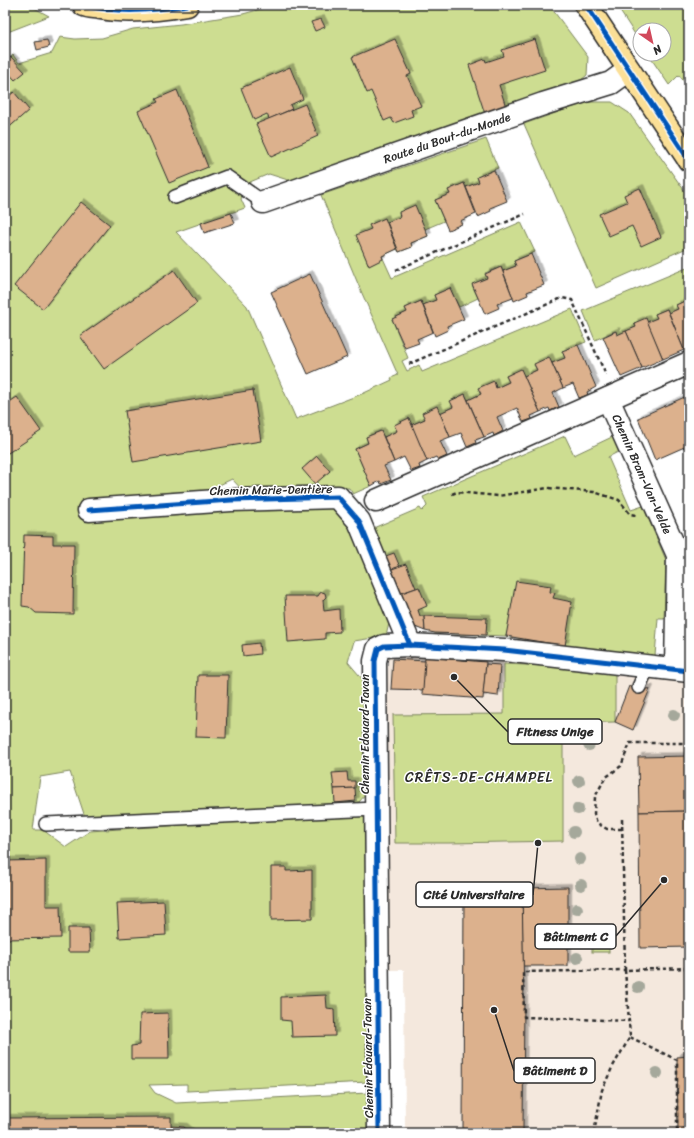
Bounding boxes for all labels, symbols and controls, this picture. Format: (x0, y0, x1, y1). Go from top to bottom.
north arrow (632, 22, 672, 62)
text: N (649, 39, 667, 60)
street label: Route du Bout-du-Monde (380, 106, 514, 170)
street label: Chemin Bram-Van-Velde (606, 410, 678, 538)
street label: Chemin Marie-Dentière (209, 478, 333, 502)
street label: Chemin Edouard-Tavan (354, 673, 376, 794)
callout: Fitness Unige (508, 719, 602, 744)
text: Fitness Unige (515, 720, 594, 743)
district label: CRÊTS-DE-CHAMPEL (405, 765, 553, 790)
callout: Cité Universitaire (416, 882, 533, 907)
text: Cité Universitaire (422, 883, 525, 906)
callout: Bâtiment C (535, 924, 616, 949)
text: Bâtiment C (544, 925, 609, 948)
street label: Chemin Edouard-Tavan (356, 997, 380, 1118)
callout: Bâtiment D (514, 1058, 595, 1083)
text: Bâtiment D (523, 1059, 588, 1082)

